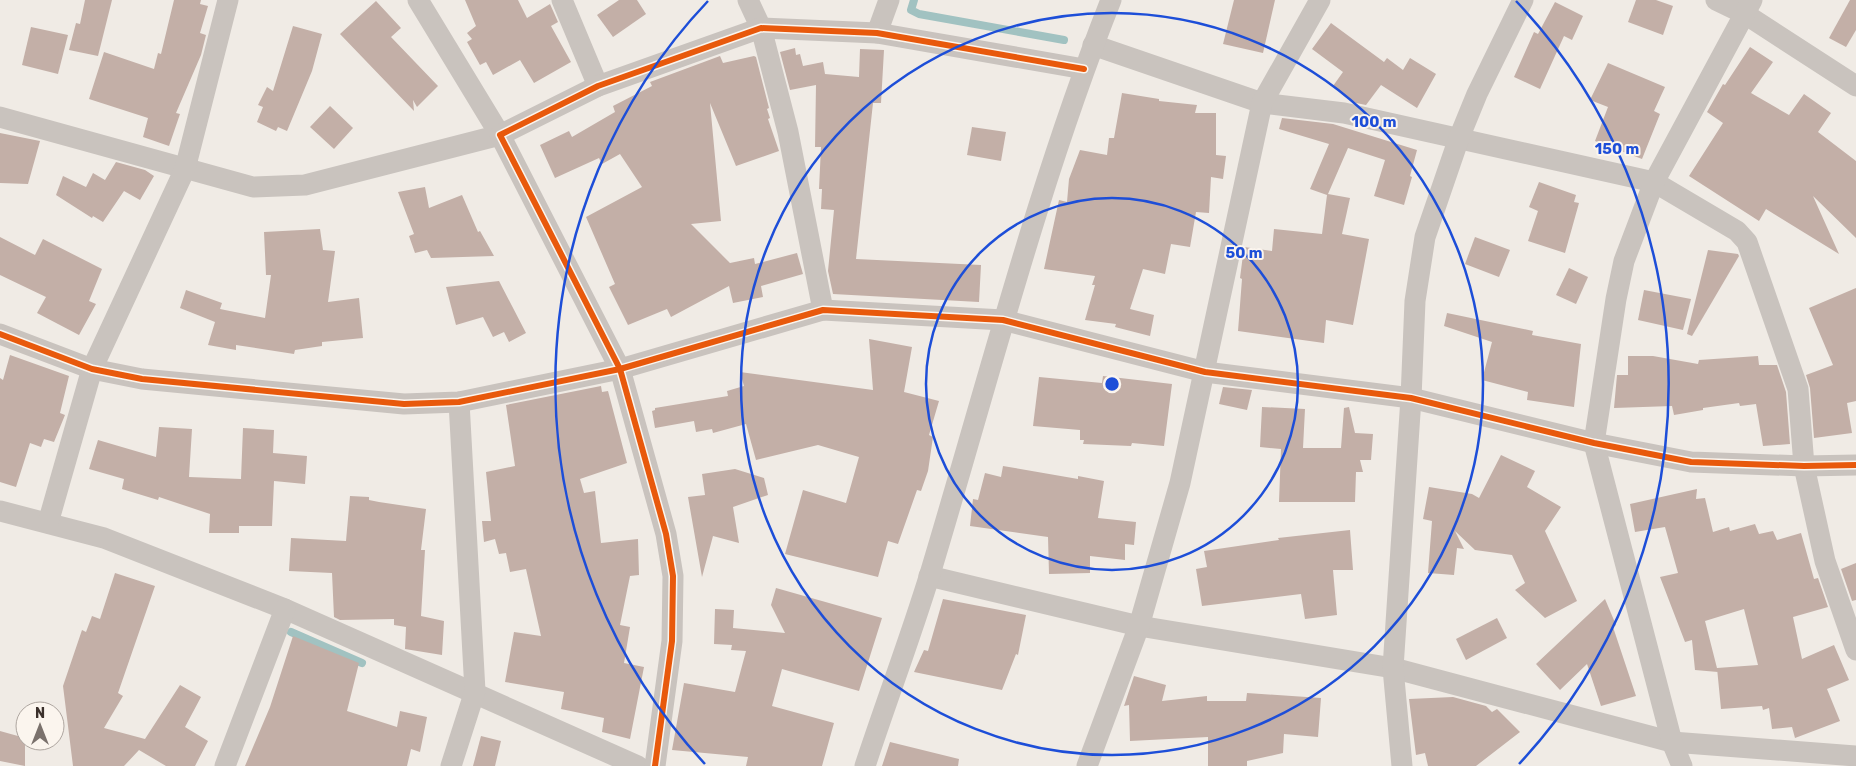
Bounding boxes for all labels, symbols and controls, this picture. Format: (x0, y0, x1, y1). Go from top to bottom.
text: 100 m (1352, 113, 1396, 131)
text: 150 m (1595, 140, 1639, 158)
text: 50 m (1226, 244, 1262, 262)
centre of rings (1103, 375, 1121, 393)
north arrow (15, 701, 65, 751)
text: N (35, 705, 45, 722)

